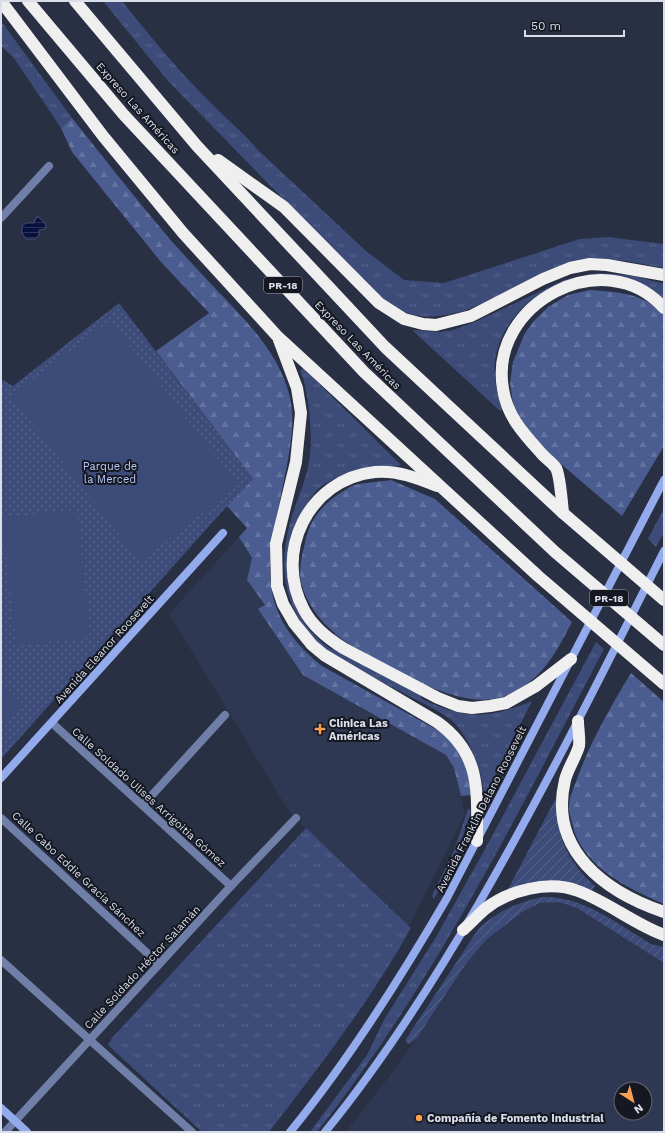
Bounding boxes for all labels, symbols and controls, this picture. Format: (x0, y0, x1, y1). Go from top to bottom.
scale bar (525, 12, 624, 38)
text: 50 m (531, 19, 561, 33)
street label: Expreso Las Américas (93, 60, 182, 157)
road number: PR-18 (264, 277, 302, 293)
street label: Expreso Las Américas (312, 298, 404, 393)
park label: Parque de la Merced (83, 460, 137, 486)
road number: PR-18 (590, 590, 628, 606)
street label: Avenida Eleanor Roosevelt (52, 592, 157, 706)
place label: Clínica Las Américas (329, 717, 388, 743)
marker: Clínica Las Américas (314, 723, 326, 735)
street label: Avenida Franklin Delano Roosevelt (434, 723, 529, 895)
street label: Calle Soldado Ulises Arrigoitia Gómez (69, 725, 228, 870)
street label: Calle Cabo Eddie Gracia Sánchez (9, 809, 148, 940)
street label: Calle Soldado Héctor Salamán (82, 903, 203, 1032)
north arrow (613, 1081, 653, 1121)
text: N (631, 1101, 646, 1116)
place label: Compañía de Fomento Industrial (427, 1112, 604, 1125)
marker: Compañía de Fomento Industrial (414, 1113, 424, 1123)

